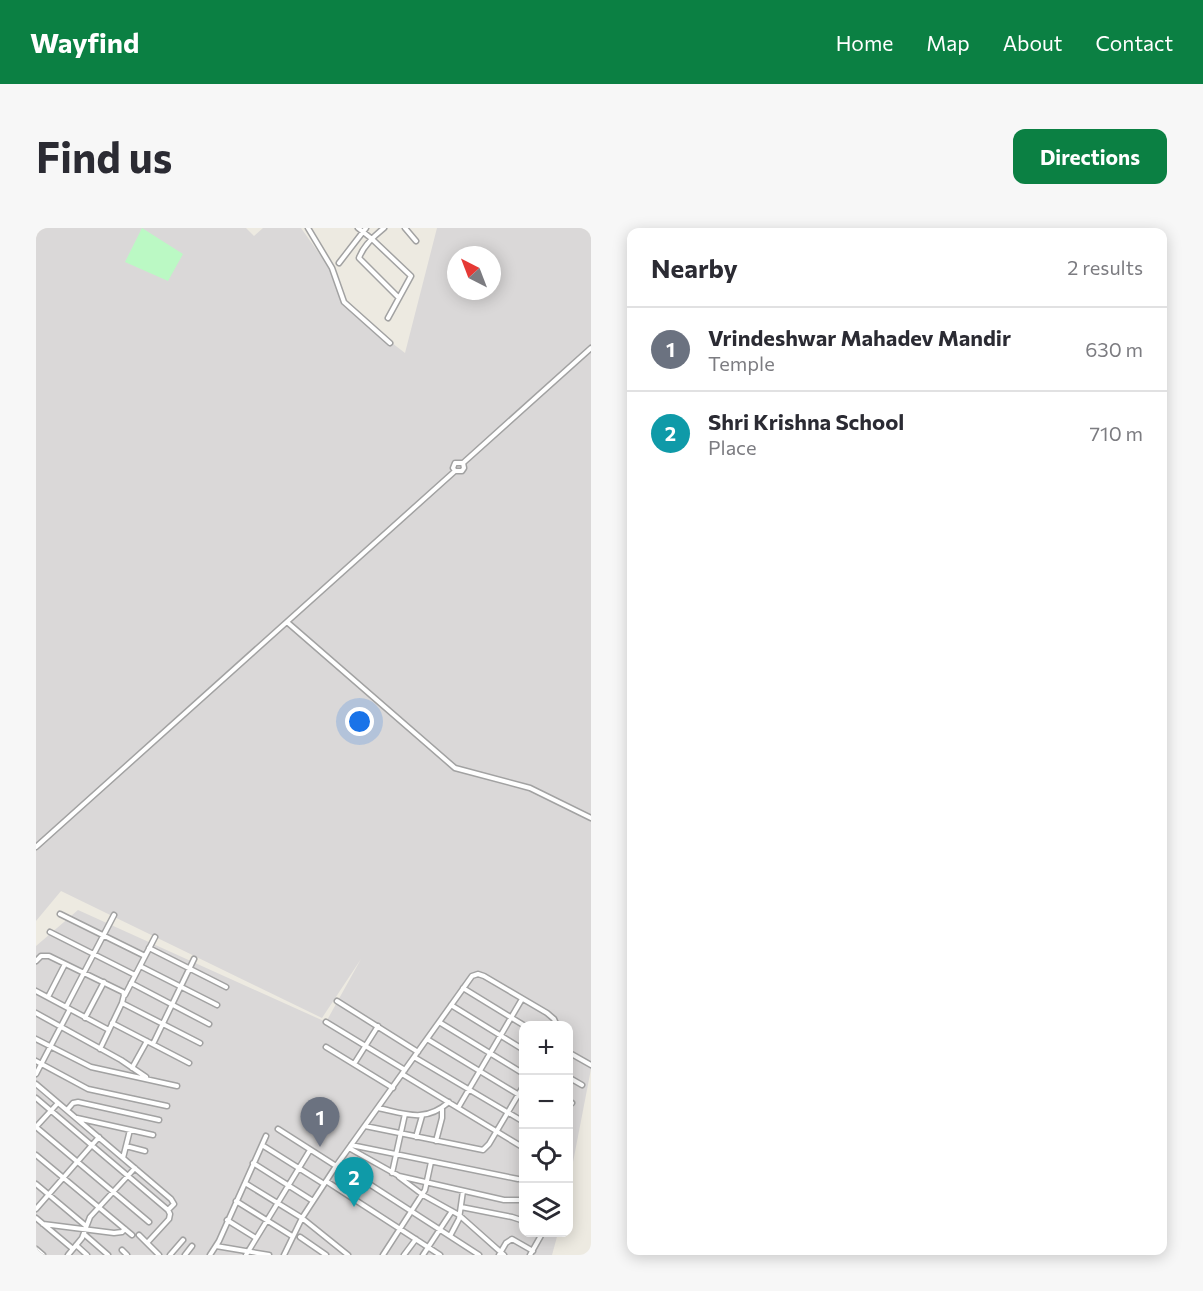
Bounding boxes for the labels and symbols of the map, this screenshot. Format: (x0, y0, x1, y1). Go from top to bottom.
north arrow (447, 246, 501, 300)
your location (345, 707, 374, 736)
pin: 1 (300, 1098, 340, 1147)
pin: 2 (334, 1158, 374, 1207)

